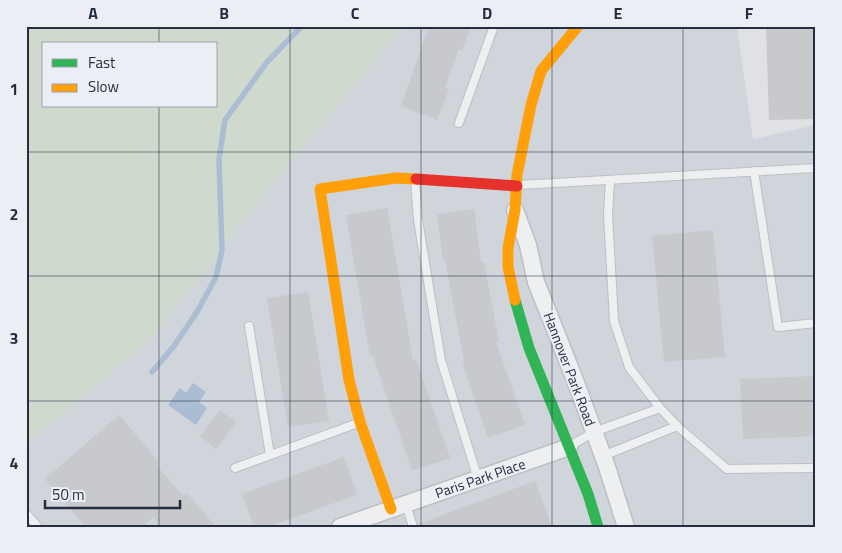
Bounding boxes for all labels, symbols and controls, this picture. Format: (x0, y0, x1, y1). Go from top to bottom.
text: A (88, 1, 98, 25)
text: B (219, 1, 229, 25)
text: C (351, 1, 360, 25)
text: D (482, 1, 492, 25)
text: E (614, 1, 623, 25)
text: F (745, 1, 754, 25)
legend (42, 42, 218, 108)
text: Fast (88, 51, 116, 74)
text: Slow (88, 75, 119, 98)
text: 1 (10, 77, 18, 101)
text: 2 (10, 202, 18, 226)
street label: Hannover Park Road (539, 309, 601, 429)
text: 3 (10, 326, 18, 350)
text: 4 (10, 451, 19, 475)
street label: Paris Park Place (432, 453, 528, 503)
scale bar (45, 478, 180, 510)
text: 50 m (52, 483, 85, 506)

